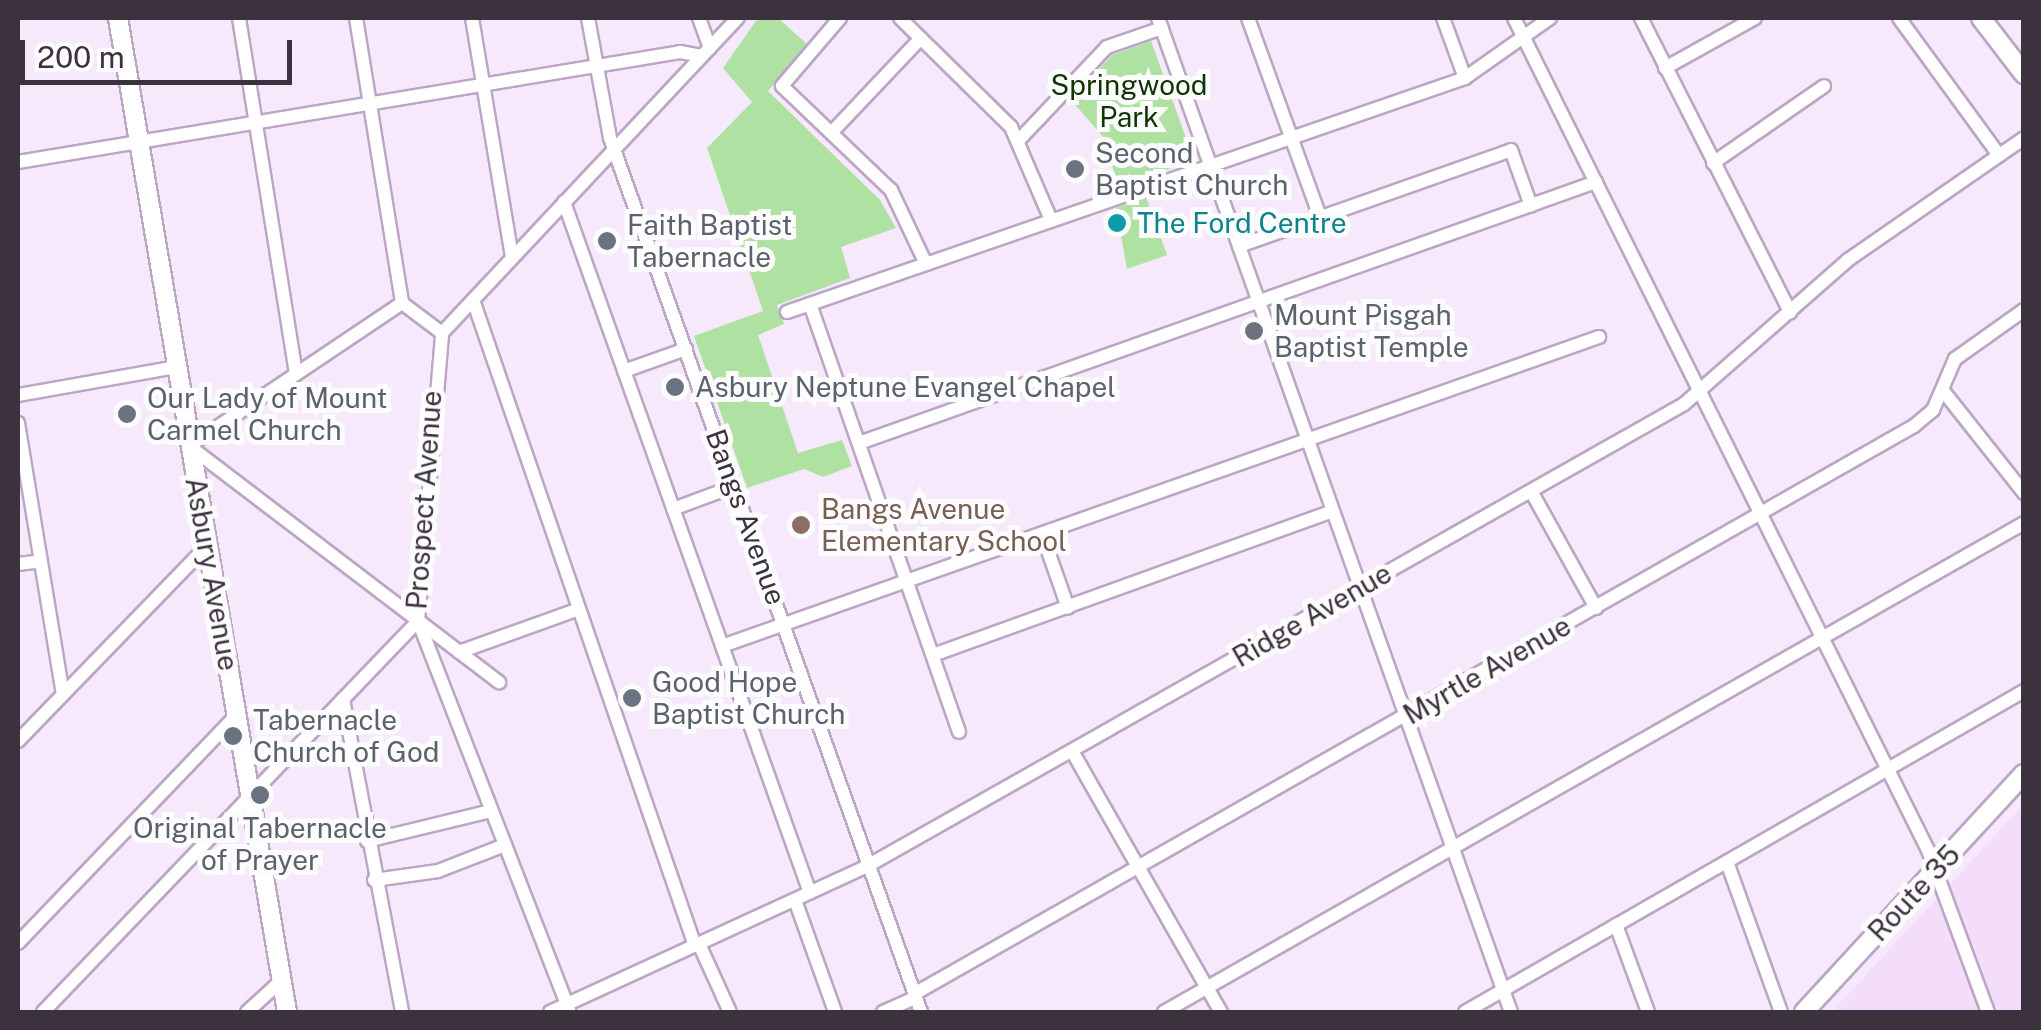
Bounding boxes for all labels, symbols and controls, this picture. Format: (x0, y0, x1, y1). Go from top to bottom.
scale bar (25, 20, 298, 82)
text: 200 m (37, 39, 125, 75)
park label: Springwood Park (1050, 68, 1208, 134)
place label: Second Baptist Church (1095, 136, 1288, 202)
marker: Second Baptist Church (1064, 158, 1086, 180)
place label: The Ford Centre (1137, 206, 1347, 240)
place label: Faith Baptist Tabernacle (627, 208, 792, 274)
marker: The Ford Centre (1106, 212, 1128, 234)
marker: Faith Baptist Tabernacle (596, 230, 618, 252)
place label: Mount Pisgah Baptist Temple (1274, 298, 1469, 364)
marker: Mount Pisgah Baptist Temple (1243, 320, 1265, 342)
place label: Asbury Neptune Evangel Chapel (695, 370, 1116, 404)
marker: Asbury Neptune Evangel Chapel (664, 376, 686, 398)
place label: Our Lady of Mount Carmel Church (147, 381, 388, 447)
street label: Prospect Avenue (400, 389, 448, 611)
marker: Our Lady of Mount Carmel Church (116, 403, 138, 425)
street label: Bangs Avenue (699, 425, 793, 609)
street label: Asbury Avenue (178, 475, 246, 673)
place label: Bangs Avenue Elementary School (821, 492, 1067, 558)
marker: Bangs Avenue Elementary School (790, 514, 812, 536)
street label: Ridge Avenue (1226, 556, 1398, 674)
street label: Myrtle Avenue (1397, 608, 1577, 732)
place label: Good Hope Baptist Church (652, 665, 845, 731)
marker: Good Hope Baptist Church (621, 687, 643, 709)
place label: Tabernacle Church of God (253, 703, 440, 769)
marker: Tabernacle Church of God (222, 725, 244, 747)
marker: Original Tabernacle of Prayer (249, 784, 271, 806)
place label: Original Tabernacle of Prayer (133, 811, 387, 877)
street label: Route 35 (1861, 838, 1967, 948)

